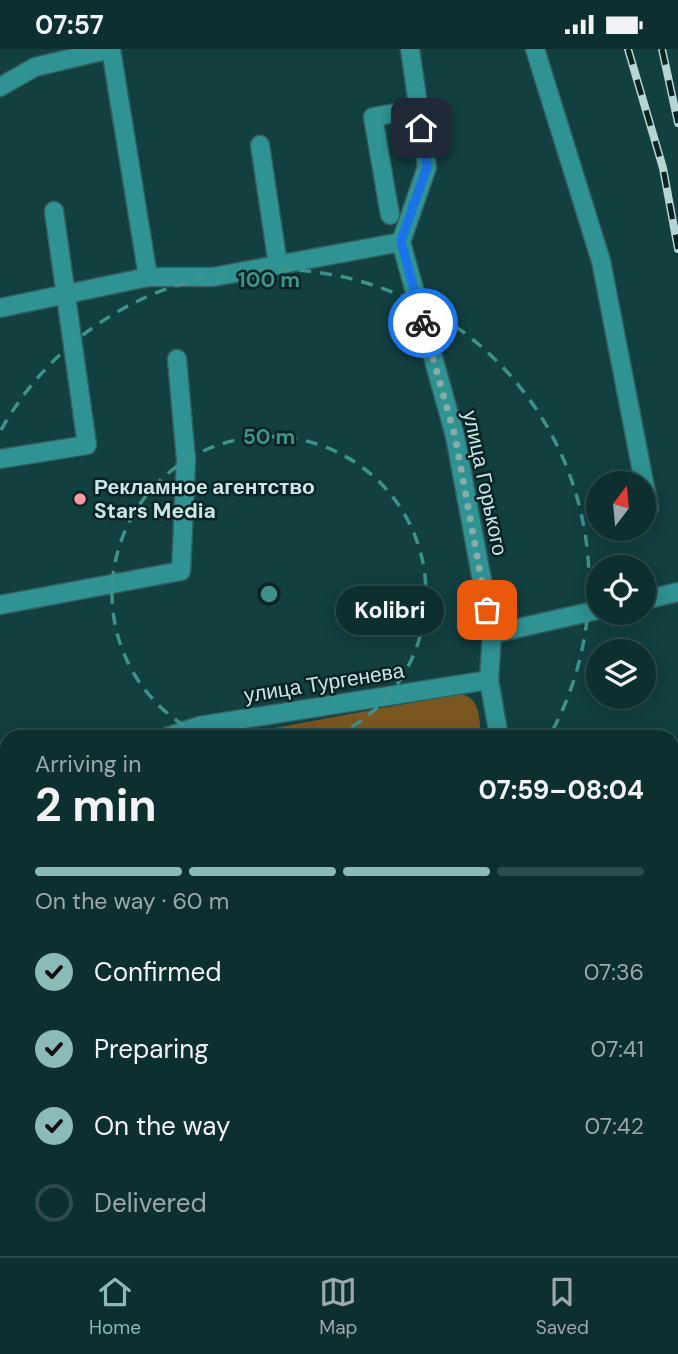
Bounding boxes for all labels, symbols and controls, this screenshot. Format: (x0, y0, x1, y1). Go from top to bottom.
text: 07:57 (35, 8, 104, 42)
pin (391, 98, 451, 158)
icon: home (402, 109, 440, 147)
text: 100 m (238, 266, 300, 294)
courier (388, 288, 458, 358)
icon: bike (404, 304, 442, 342)
street label: улица Горького (456, 408, 514, 558)
text: 50 m (243, 423, 295, 451)
north arrow (586, 471, 656, 541)
map controls (586, 471, 656, 709)
place label: Рекламное агентство Stars Media (94, 473, 315, 525)
marker: Рекламное агентство Stars Media (72, 491, 88, 507)
button: locate (586, 555, 656, 625)
pin (457, 580, 517, 640)
centre of rings (257, 582, 281, 606)
callout: Kolibri (336, 585, 445, 635)
icon: bag (468, 591, 506, 629)
text: Kolibri (354, 595, 426, 625)
button: layers (586, 639, 656, 709)
street label: улица Тургенева (242, 656, 406, 709)
text: Arriving in (35, 749, 141, 779)
text: 07:59–08:04 (479, 773, 644, 807)
text: 2 min (35, 775, 157, 835)
text: On the way · 60 m (35, 886, 229, 916)
icon: check (35, 953, 73, 991)
text: Confirmed (94, 955, 221, 989)
text: 07:36 (584, 957, 644, 987)
icon: check (35, 1030, 73, 1068)
text: Preparing (94, 1032, 209, 1066)
text: 07:41 (591, 1034, 644, 1064)
icon: check (35, 1107, 73, 1145)
text: On the way (94, 1109, 230, 1143)
text: 07:42 (584, 1111, 644, 1141)
text: Delivered (94, 1186, 207, 1220)
tab: Home (89, 1273, 141, 1340)
tab: Map (319, 1273, 357, 1340)
tab: Saved (536, 1273, 589, 1340)

